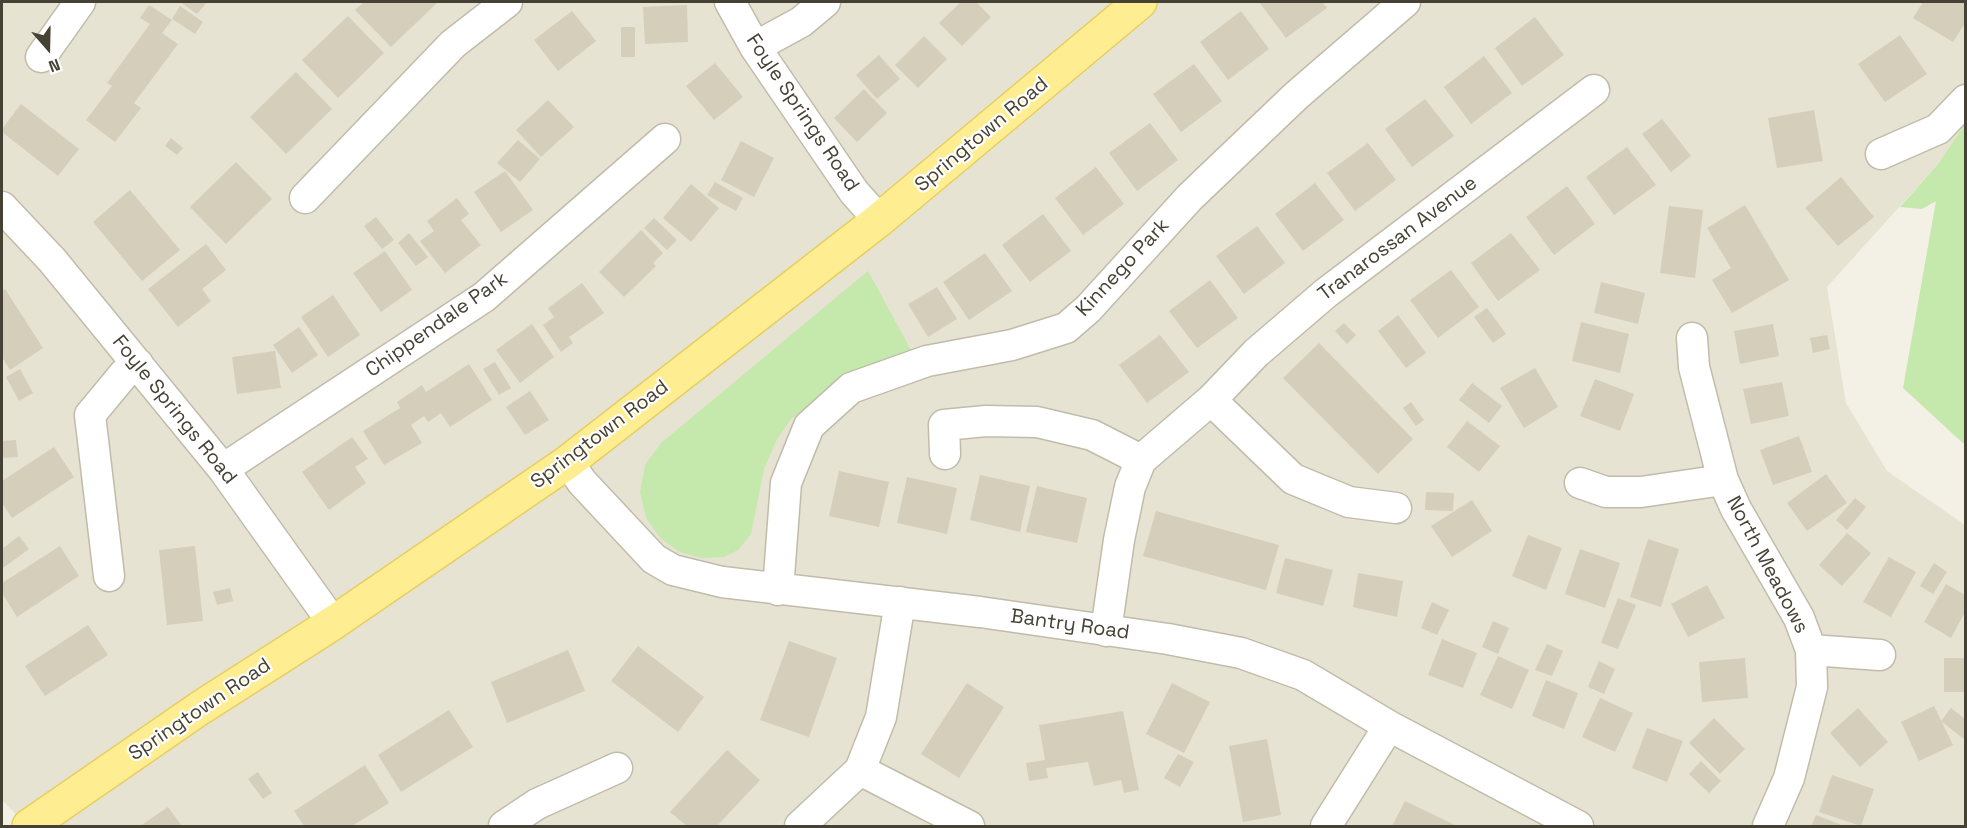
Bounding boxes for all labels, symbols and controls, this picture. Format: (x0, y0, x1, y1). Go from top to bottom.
north arrow (18, 18, 78, 78)
street label: Foyle Springs Road (740, 30, 864, 196)
text: N (46, 54, 63, 77)
street label: Springtown Road (911, 72, 1053, 198)
street label: Tranarossan Avenue (1314, 171, 1482, 307)
street label: Kinnego Park (1071, 214, 1175, 322)
street label: Chippendale Park (361, 267, 513, 383)
street label: Foyle Springs Road (107, 331, 241, 489)
street label: Springtown Road (526, 375, 674, 495)
street label: North Meadows (1721, 492, 1813, 638)
street label: Bantry Road (1009, 605, 1131, 645)
street label: Springtown Road (124, 654, 276, 766)

